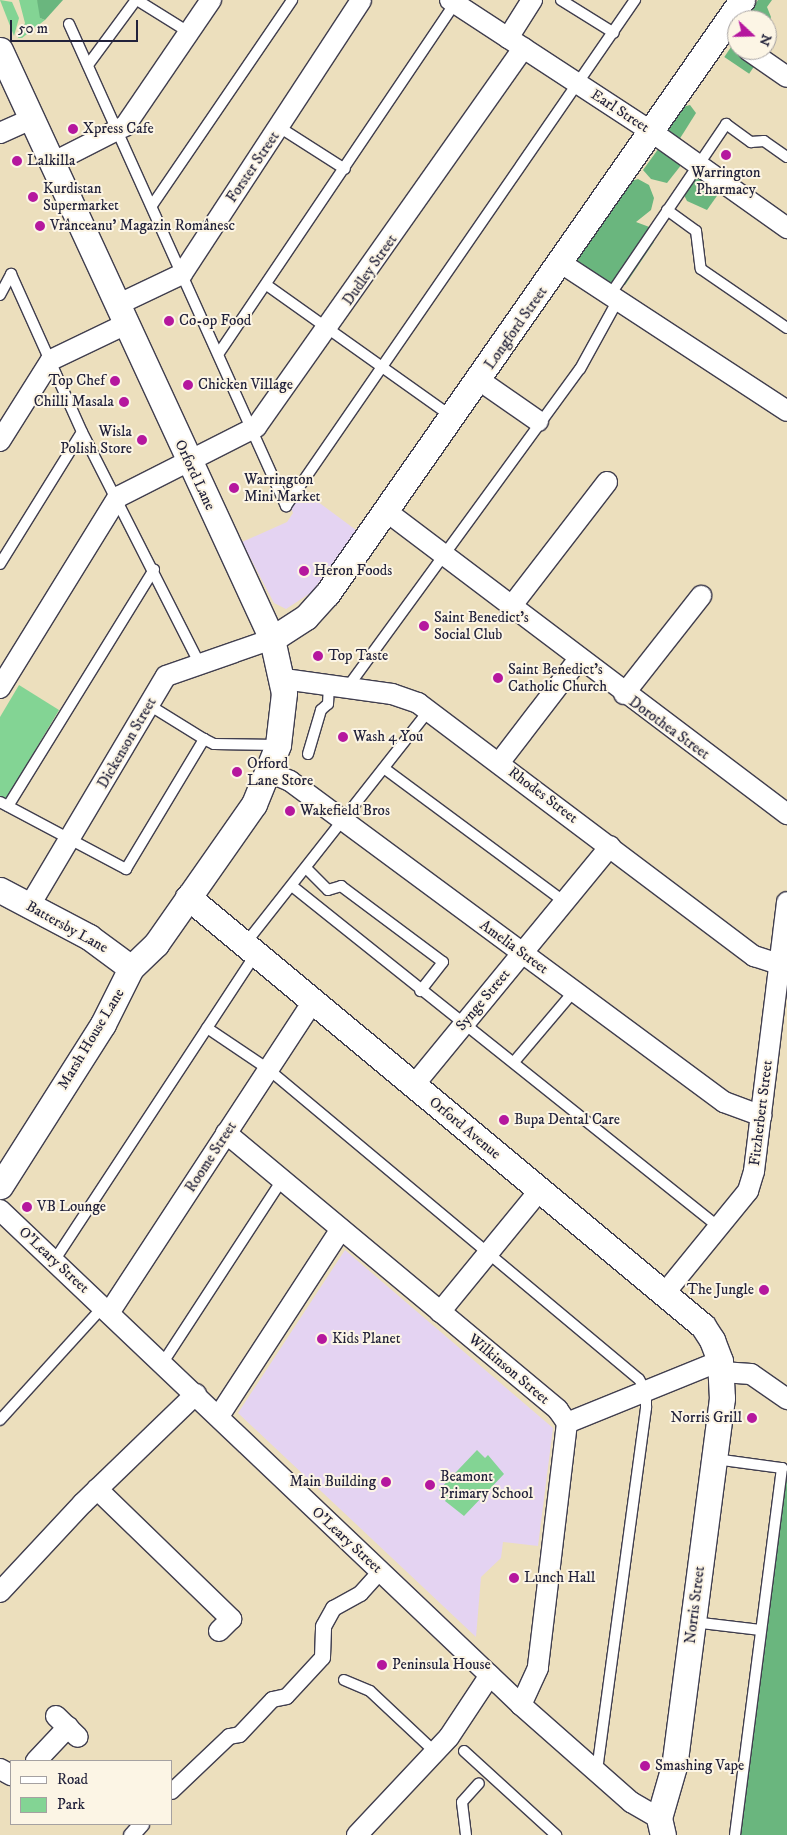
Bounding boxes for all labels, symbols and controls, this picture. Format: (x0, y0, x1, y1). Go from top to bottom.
scale bar (12, 10, 140, 42)
north arrow (727, 10, 777, 60)
text: 50 m (18, 19, 48, 38)
text: N (755, 31, 776, 49)
street label: Earl Street (588, 86, 652, 136)
place label: Xpress Cafe (83, 120, 154, 138)
marker: Xpress Cafe (67, 123, 79, 135)
street label: Forster Street (223, 128, 283, 206)
marker: Warrington Pharmacy (720, 149, 732, 161)
place label: Lalkilla (27, 152, 75, 170)
marker: Lalkilla (11, 155, 23, 167)
place label: Warrington Pharmacy (691, 163, 761, 198)
place label: Kurdistan Supermarket (43, 179, 119, 214)
marker: Kurdistan Supermarket (27, 191, 39, 203)
place label: Vrânceanu' Magazin Românesc (50, 217, 235, 235)
marker: Vrânceanu' Magazin Românesc (34, 220, 46, 232)
street label: Dudley Street (339, 231, 401, 309)
street label: Longford Street (481, 283, 551, 373)
place label: Co-op Food (179, 312, 251, 330)
marker: Co-op Food (163, 315, 175, 327)
place label: Top Chef (48, 372, 105, 390)
marker: Top Chef (109, 375, 121, 387)
place label: Chicken Village (198, 376, 293, 394)
marker: Chicken Village (182, 379, 194, 391)
place label: Chilli Masala (34, 393, 114, 411)
marker: Chilli Masala (118, 396, 130, 408)
place label: Wisla Polish Store (60, 422, 132, 457)
marker: Wisla Polish Store (136, 434, 148, 446)
street label: Orford Lane (171, 437, 219, 513)
place label: Warrington Mini Market (244, 470, 320, 505)
marker: Warrington Mini Market (228, 482, 240, 494)
place label: Heron Foods (314, 562, 392, 580)
marker: Heron Foods (298, 565, 310, 577)
place label: Saint Benedict's Social Club (434, 608, 529, 643)
marker: Saint Benedict's Social Club (418, 620, 430, 632)
place label: Top Taste (328, 647, 388, 665)
marker: Top Taste (312, 650, 324, 662)
place label: Saint Benedict's Catholic Church (508, 660, 607, 695)
marker: Saint Benedict's Catholic Church (492, 672, 504, 684)
street label: Dorothea Street (625, 693, 713, 763)
street label: Dickenson Street (94, 694, 160, 792)
place label: Wash 4 You (353, 728, 423, 746)
marker: Wash 4 You (337, 731, 349, 743)
place label: Orford Lane Store (247, 754, 313, 789)
street label: Rhodes Street (505, 763, 581, 827)
marker: Orford Lane Store (231, 766, 243, 778)
place label: Wakefield Bros (300, 802, 390, 820)
marker: Wakefield Bros (284, 805, 296, 817)
street label: Battersby Lane (23, 897, 111, 957)
street label: Amelia Street (476, 916, 552, 978)
street label: Synge Street (452, 966, 514, 1034)
street label: Marsh House Lane (54, 985, 128, 1093)
street label: Fitzherbert Street (746, 1059, 776, 1167)
street label: Orford Avenue (426, 1093, 504, 1163)
place label: Bupa Dental Care (514, 1111, 620, 1129)
marker: Bupa Dental Care (498, 1114, 510, 1126)
street label: Roome Street (181, 1118, 241, 1196)
place label: VB Lounge (37, 1198, 106, 1216)
marker: VB Lounge (21, 1201, 33, 1213)
street label: O'Leary Street (15, 1223, 93, 1297)
place label: The Jungle (687, 1281, 754, 1299)
marker: The Jungle (758, 1284, 770, 1296)
place label: Kids Planet (332, 1330, 400, 1348)
street label: Wilkinson Street (465, 1330, 553, 1408)
marker: Kids Planet (316, 1333, 328, 1345)
place label: Norris Grill (671, 1409, 742, 1427)
marker: Norris Grill (746, 1412, 758, 1424)
place label: Beamont Primary School (440, 1467, 533, 1502)
place label: Main Building (289, 1473, 376, 1491)
marker: Main Building (380, 1476, 392, 1488)
marker: Beamont Primary School (424, 1479, 436, 1491)
street label: O'Leary Street (308, 1503, 386, 1577)
street label: Norris Street (681, 1565, 709, 1645)
place label: Lunch Hall (524, 1569, 595, 1587)
marker: Lunch Hall (508, 1572, 520, 1584)
place label: Peninsula House (392, 1656, 491, 1674)
marker: Peninsula House (376, 1659, 388, 1671)
place label: Smashing Vape (655, 1757, 744, 1775)
legend (10, 1760, 172, 1825)
marker: Smashing Vape (639, 1760, 651, 1772)
text: Road (57, 1770, 88, 1789)
text: Park (57, 1795, 85, 1814)

